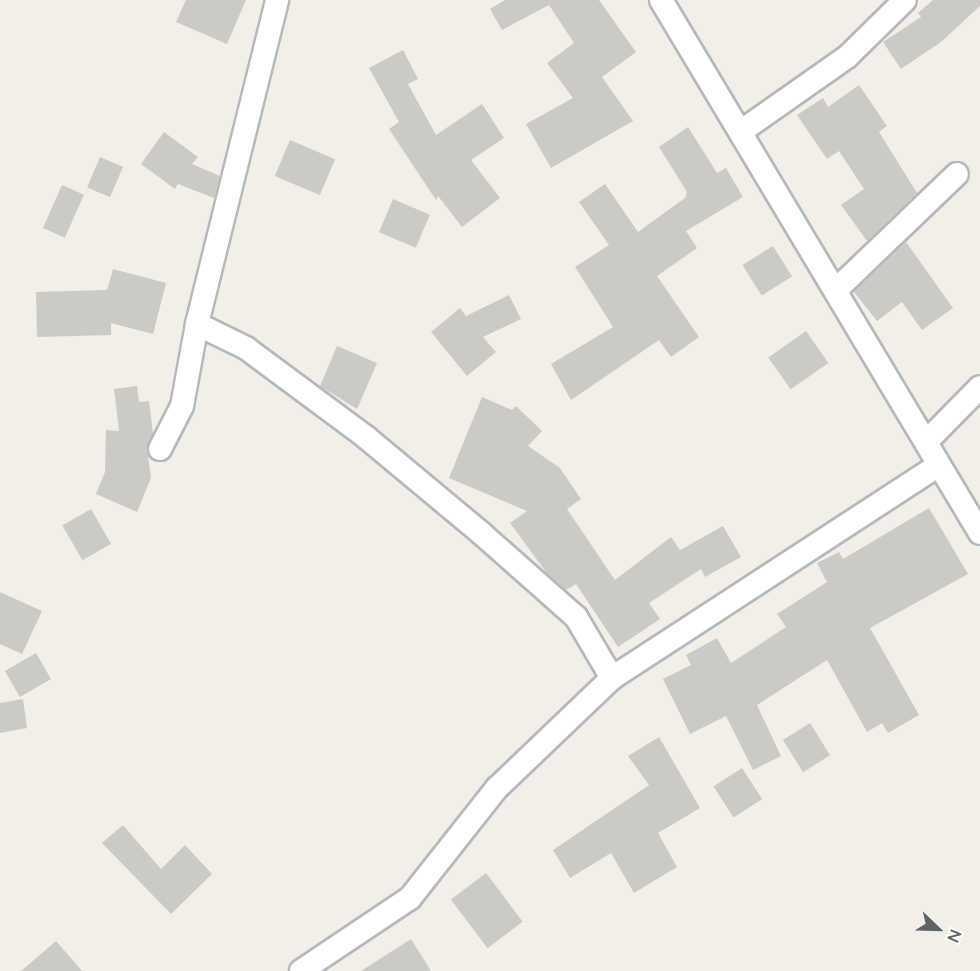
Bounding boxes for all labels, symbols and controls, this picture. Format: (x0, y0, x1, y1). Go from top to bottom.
north arrow (908, 899, 968, 959)
text: N (944, 927, 966, 946)

